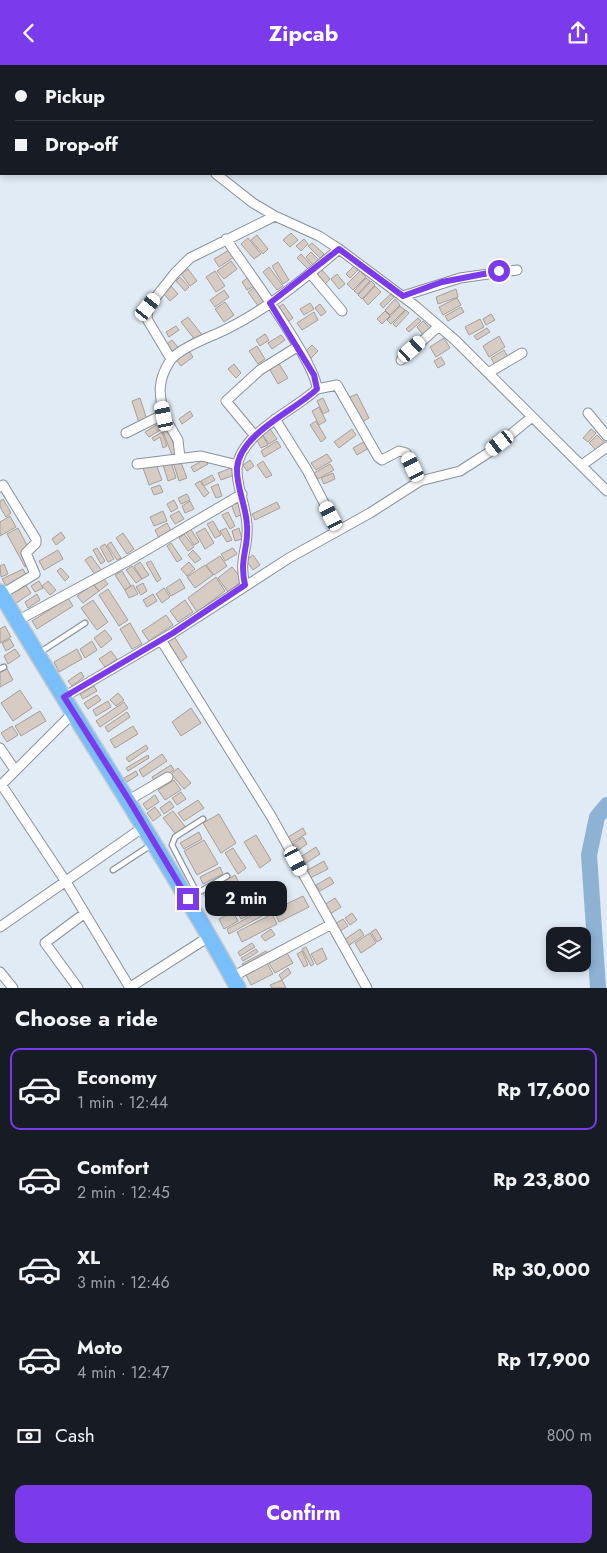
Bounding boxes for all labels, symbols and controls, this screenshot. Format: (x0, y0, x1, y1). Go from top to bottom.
text: Zipcab (269, 17, 338, 49)
icon: back (15, 19, 43, 47)
icon: share (564, 19, 592, 47)
text: Pickup (45, 83, 105, 110)
text: Drop-off (45, 131, 118, 158)
route start (488, 260, 510, 282)
car (132, 291, 163, 323)
car (395, 333, 428, 365)
car (153, 400, 174, 432)
car (483, 428, 516, 458)
car (399, 450, 426, 484)
car (317, 499, 344, 533)
car (282, 844, 309, 878)
callout: 2 min (206, 881, 288, 917)
text: 2 min (225, 887, 267, 910)
route end (177, 888, 199, 910)
map controls (546, 927, 591, 972)
button: layers (546, 927, 591, 972)
text: Choose a ride (15, 1002, 158, 1034)
text: Economy (77, 1064, 157, 1091)
icon: car (17, 1067, 62, 1112)
text: Rp 17,600 (497, 1076, 590, 1103)
text: 1 min · 12:44 (77, 1091, 168, 1114)
text: Comfort (77, 1154, 149, 1181)
icon: car (17, 1157, 62, 1202)
text: Rp 23,800 (493, 1166, 590, 1193)
text: 2 min · 12:45 (77, 1181, 170, 1204)
text: XL (77, 1244, 100, 1271)
icon: car (17, 1247, 62, 1292)
text: Rp 30,000 (492, 1256, 590, 1283)
text: 3 min · 12:46 (77, 1271, 170, 1294)
text: Moto (77, 1334, 122, 1361)
icon: car (17, 1337, 62, 1382)
text: Rp 17,900 (497, 1346, 590, 1373)
text: 4 min · 12:47 (77, 1361, 169, 1384)
icon: cash (15, 1422, 43, 1450)
text: Cash (55, 1422, 95, 1449)
text: 800 m (547, 1424, 592, 1447)
button: Confirm (15, 1485, 592, 1543)

